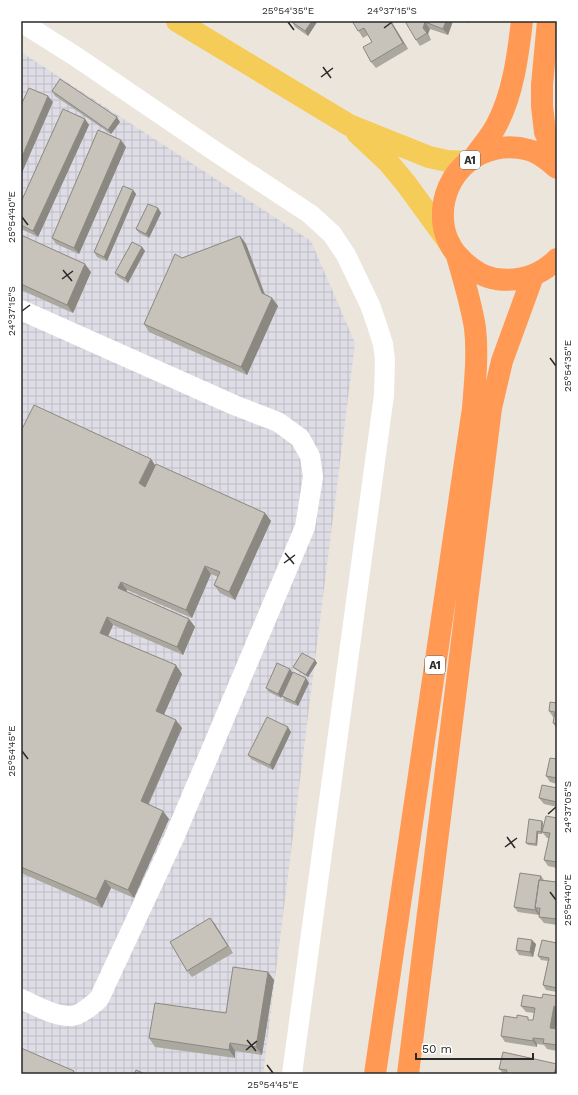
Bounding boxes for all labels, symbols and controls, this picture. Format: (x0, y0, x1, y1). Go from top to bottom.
text: 25°54'35"E (262, 5, 314, 16)
text: 24°37'15"S (367, 5, 417, 16)
road number: A1 (460, 151, 480, 169)
text: 25°54'40"E (6, 191, 17, 243)
text: 24°37'15"S (6, 286, 17, 336)
text: 25°54'35"E (562, 340, 573, 392)
road number: A1 (425, 656, 445, 674)
text: 25°54'45"E (6, 725, 17, 777)
text: 24°37'05"S (562, 781, 573, 833)
text: 25°54'40"E (562, 874, 573, 926)
scale bar (416, 1035, 533, 1061)
text: 50 m (422, 1042, 452, 1056)
text: 25°54'45"E (247, 1079, 299, 1090)

